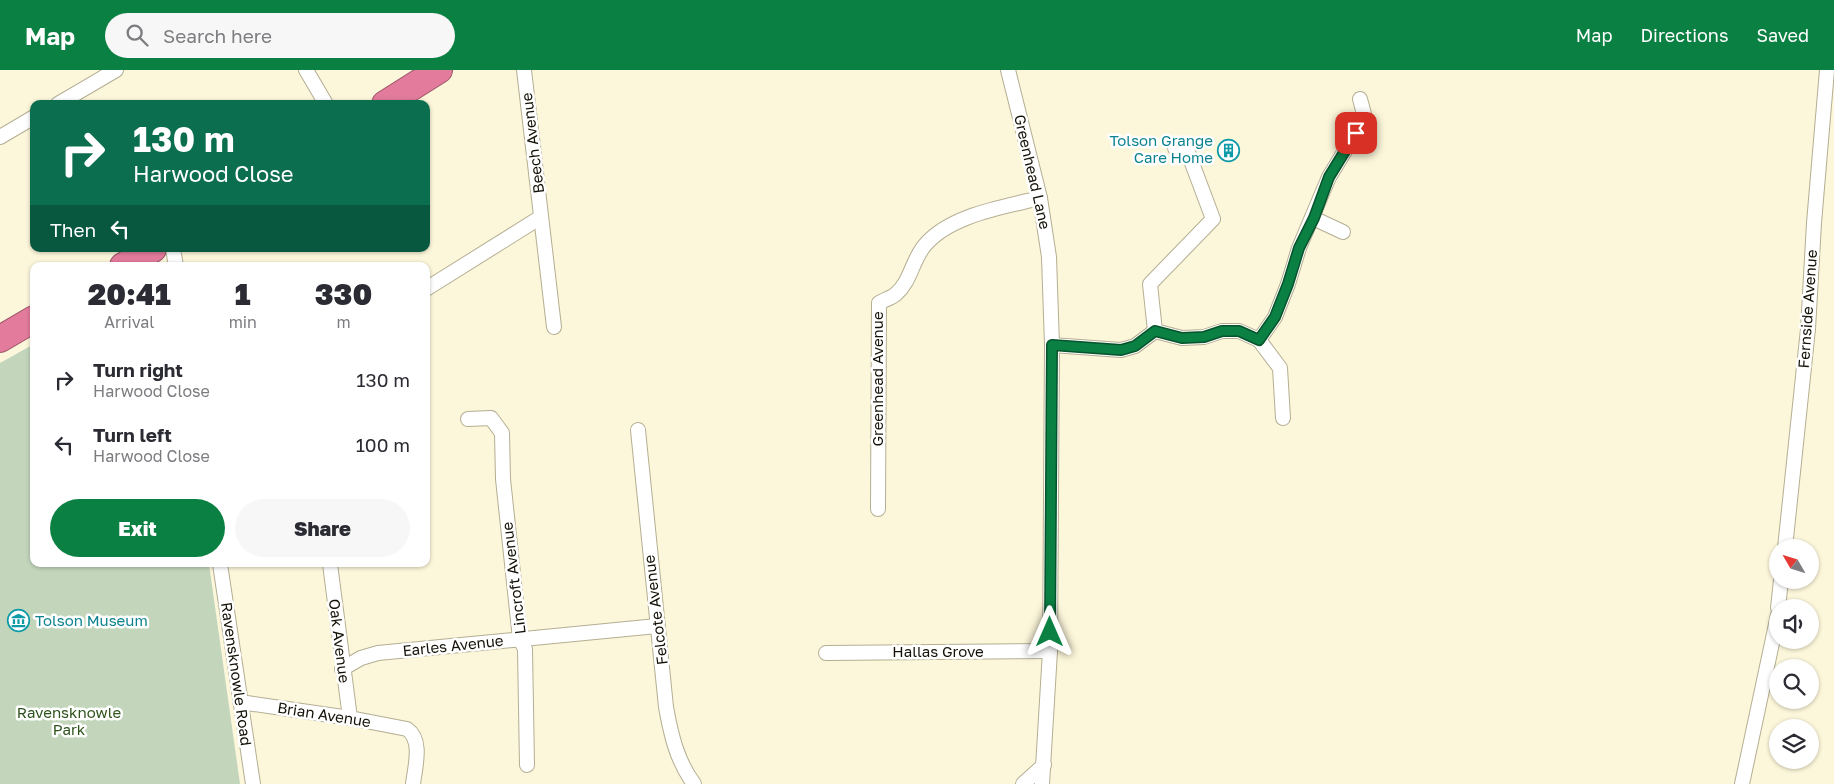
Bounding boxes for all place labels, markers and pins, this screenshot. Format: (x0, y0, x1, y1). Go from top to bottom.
pin (1335, 112, 1377, 154)
place label: Tolson Grange Care Home (1109, 131, 1213, 166)
building icon: Tolson Grange Care Home (1217, 138, 1241, 162)
museum icon: Tolson Museum (7, 609, 31, 633)
place label: Tolson Museum (35, 611, 148, 629)

